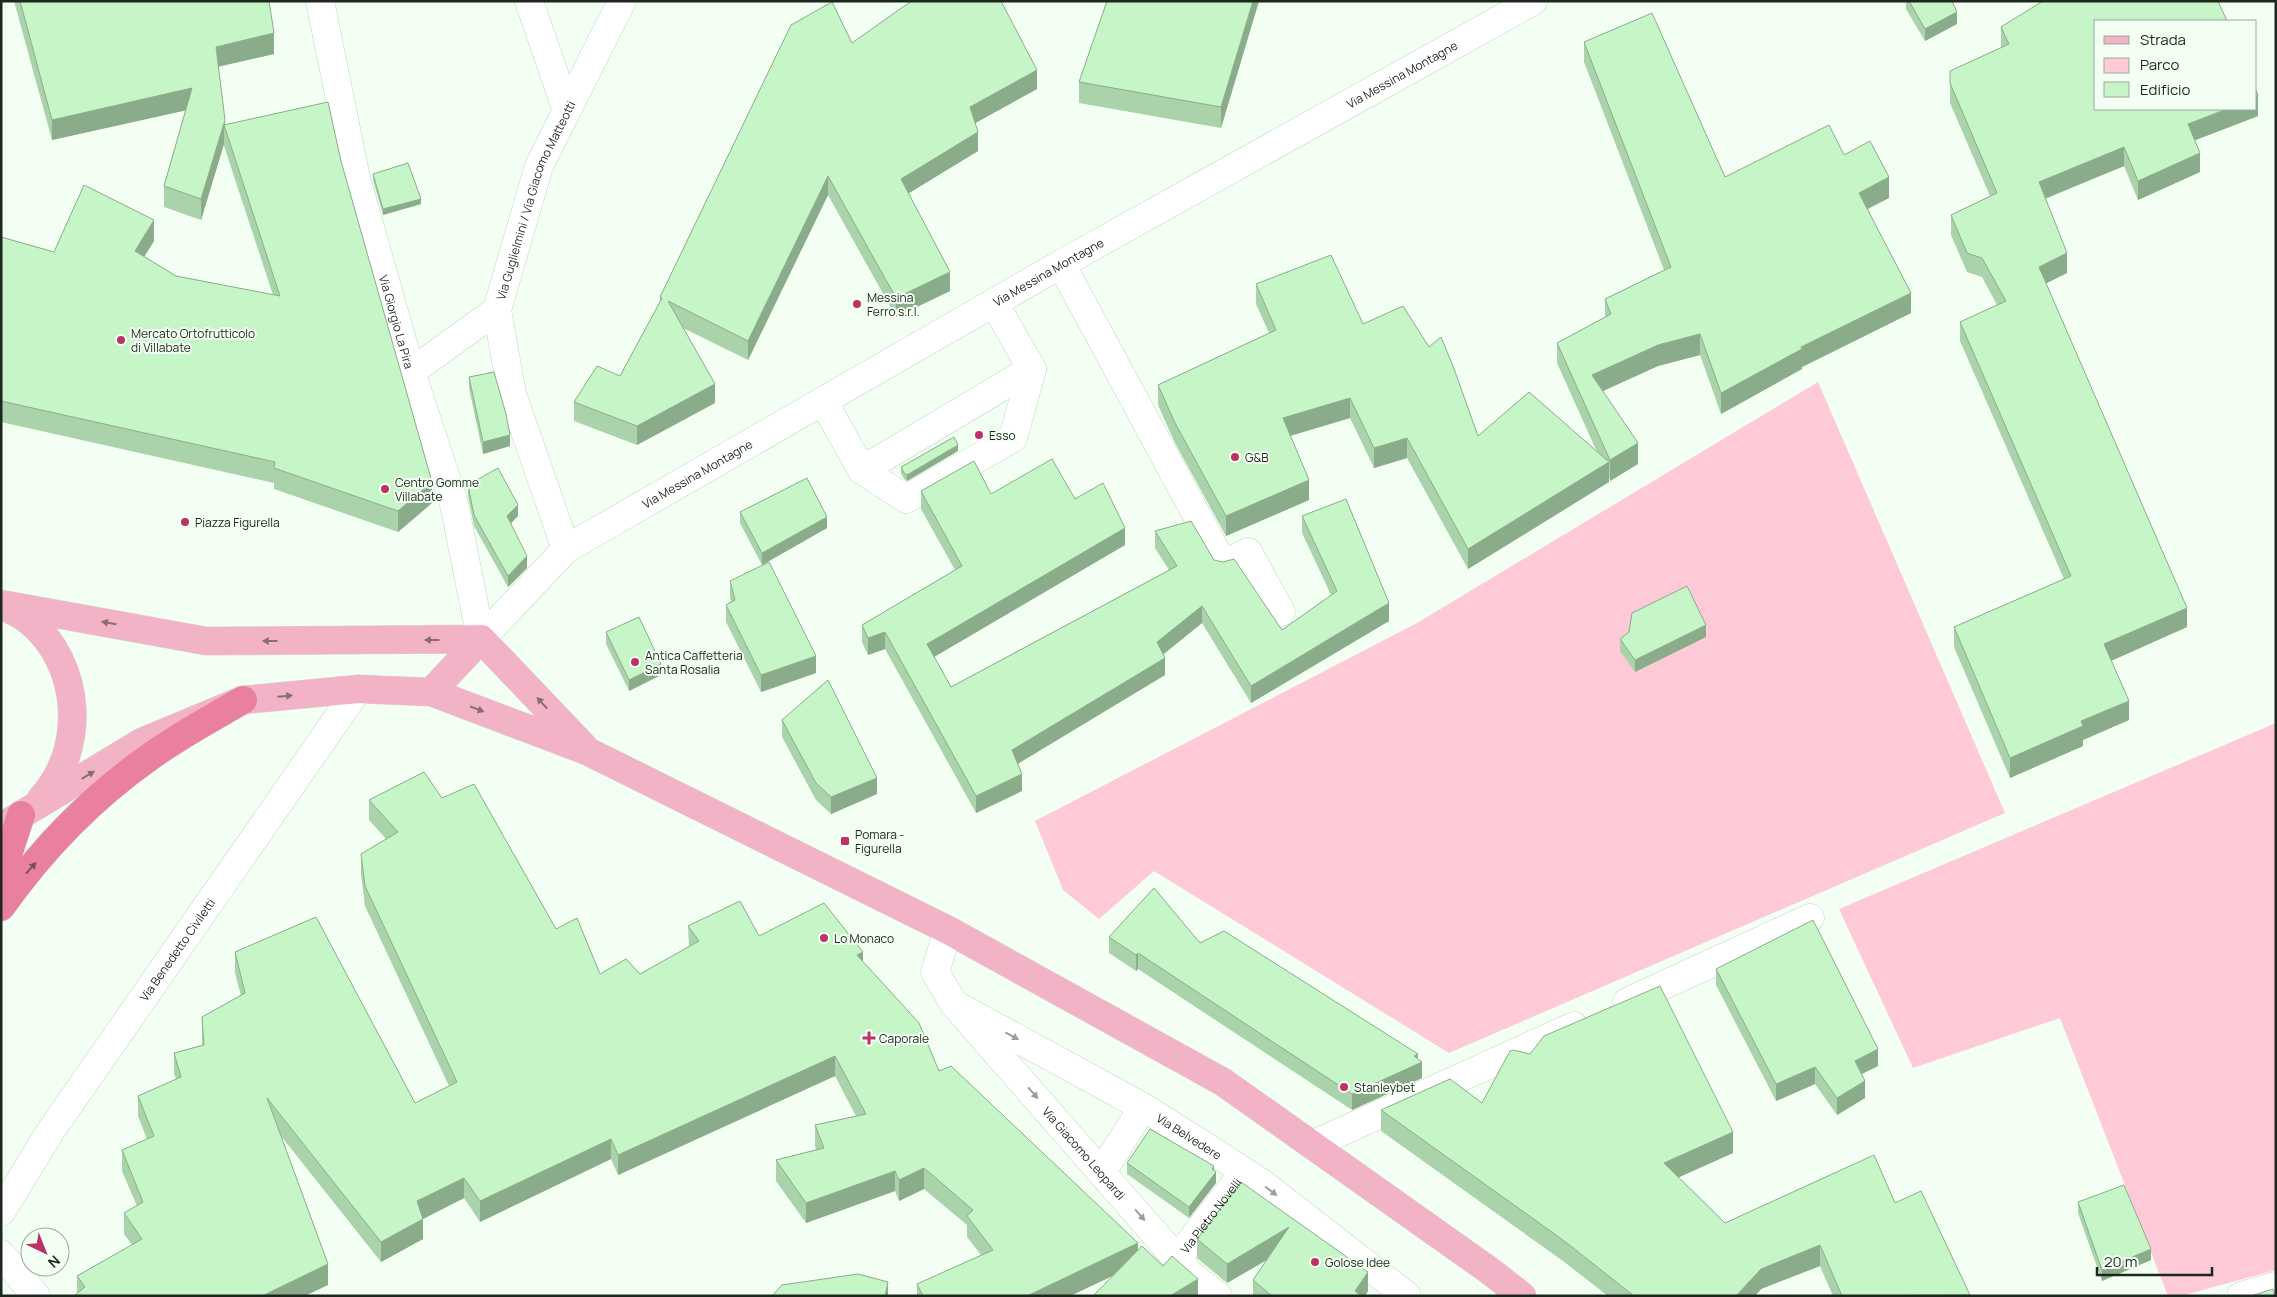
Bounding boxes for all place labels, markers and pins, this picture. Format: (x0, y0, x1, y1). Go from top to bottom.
place label: Messina Ferro s.r.l. (867, 289, 920, 320)
marker: Messina Ferro s.r.l. (851, 298, 863, 310)
place label: Mercato Ortofrutticolo di Villabate (131, 325, 255, 356)
marker: Mercato Ortofrutticolo di Villabate (115, 334, 127, 346)
place label: Esso (989, 427, 1016, 444)
marker: Esso (973, 429, 985, 441)
place label: G&B (1245, 449, 1269, 466)
marker: G&B (1229, 451, 1241, 463)
place label: Centro Gomme Villabate (395, 474, 479, 505)
marker: Centro Gomme Villabate (379, 483, 391, 495)
place label: Piazza Figurella (195, 514, 280, 531)
marker: Piazza Figurella (179, 516, 191, 528)
place label: Antica Caffetteria Santa Rosalia (645, 647, 743, 678)
marker: Antica Caffetteria Santa Rosalia (629, 656, 641, 668)
place label: Pomara - Figurella (855, 826, 904, 857)
marker: Pomara - Figurella (839, 835, 851, 847)
place label: Lo Monaco (834, 930, 894, 947)
marker: Lo Monaco (818, 932, 830, 944)
place label: Caporale (879, 1030, 929, 1047)
marker: Caporale (863, 1032, 875, 1044)
place label: Stanleybet (1354, 1079, 1415, 1096)
marker: Stanleybet (1338, 1081, 1350, 1093)
place label: Golose Idee (1325, 1254, 1390, 1271)
marker: Golose Idee (1309, 1256, 1321, 1268)

